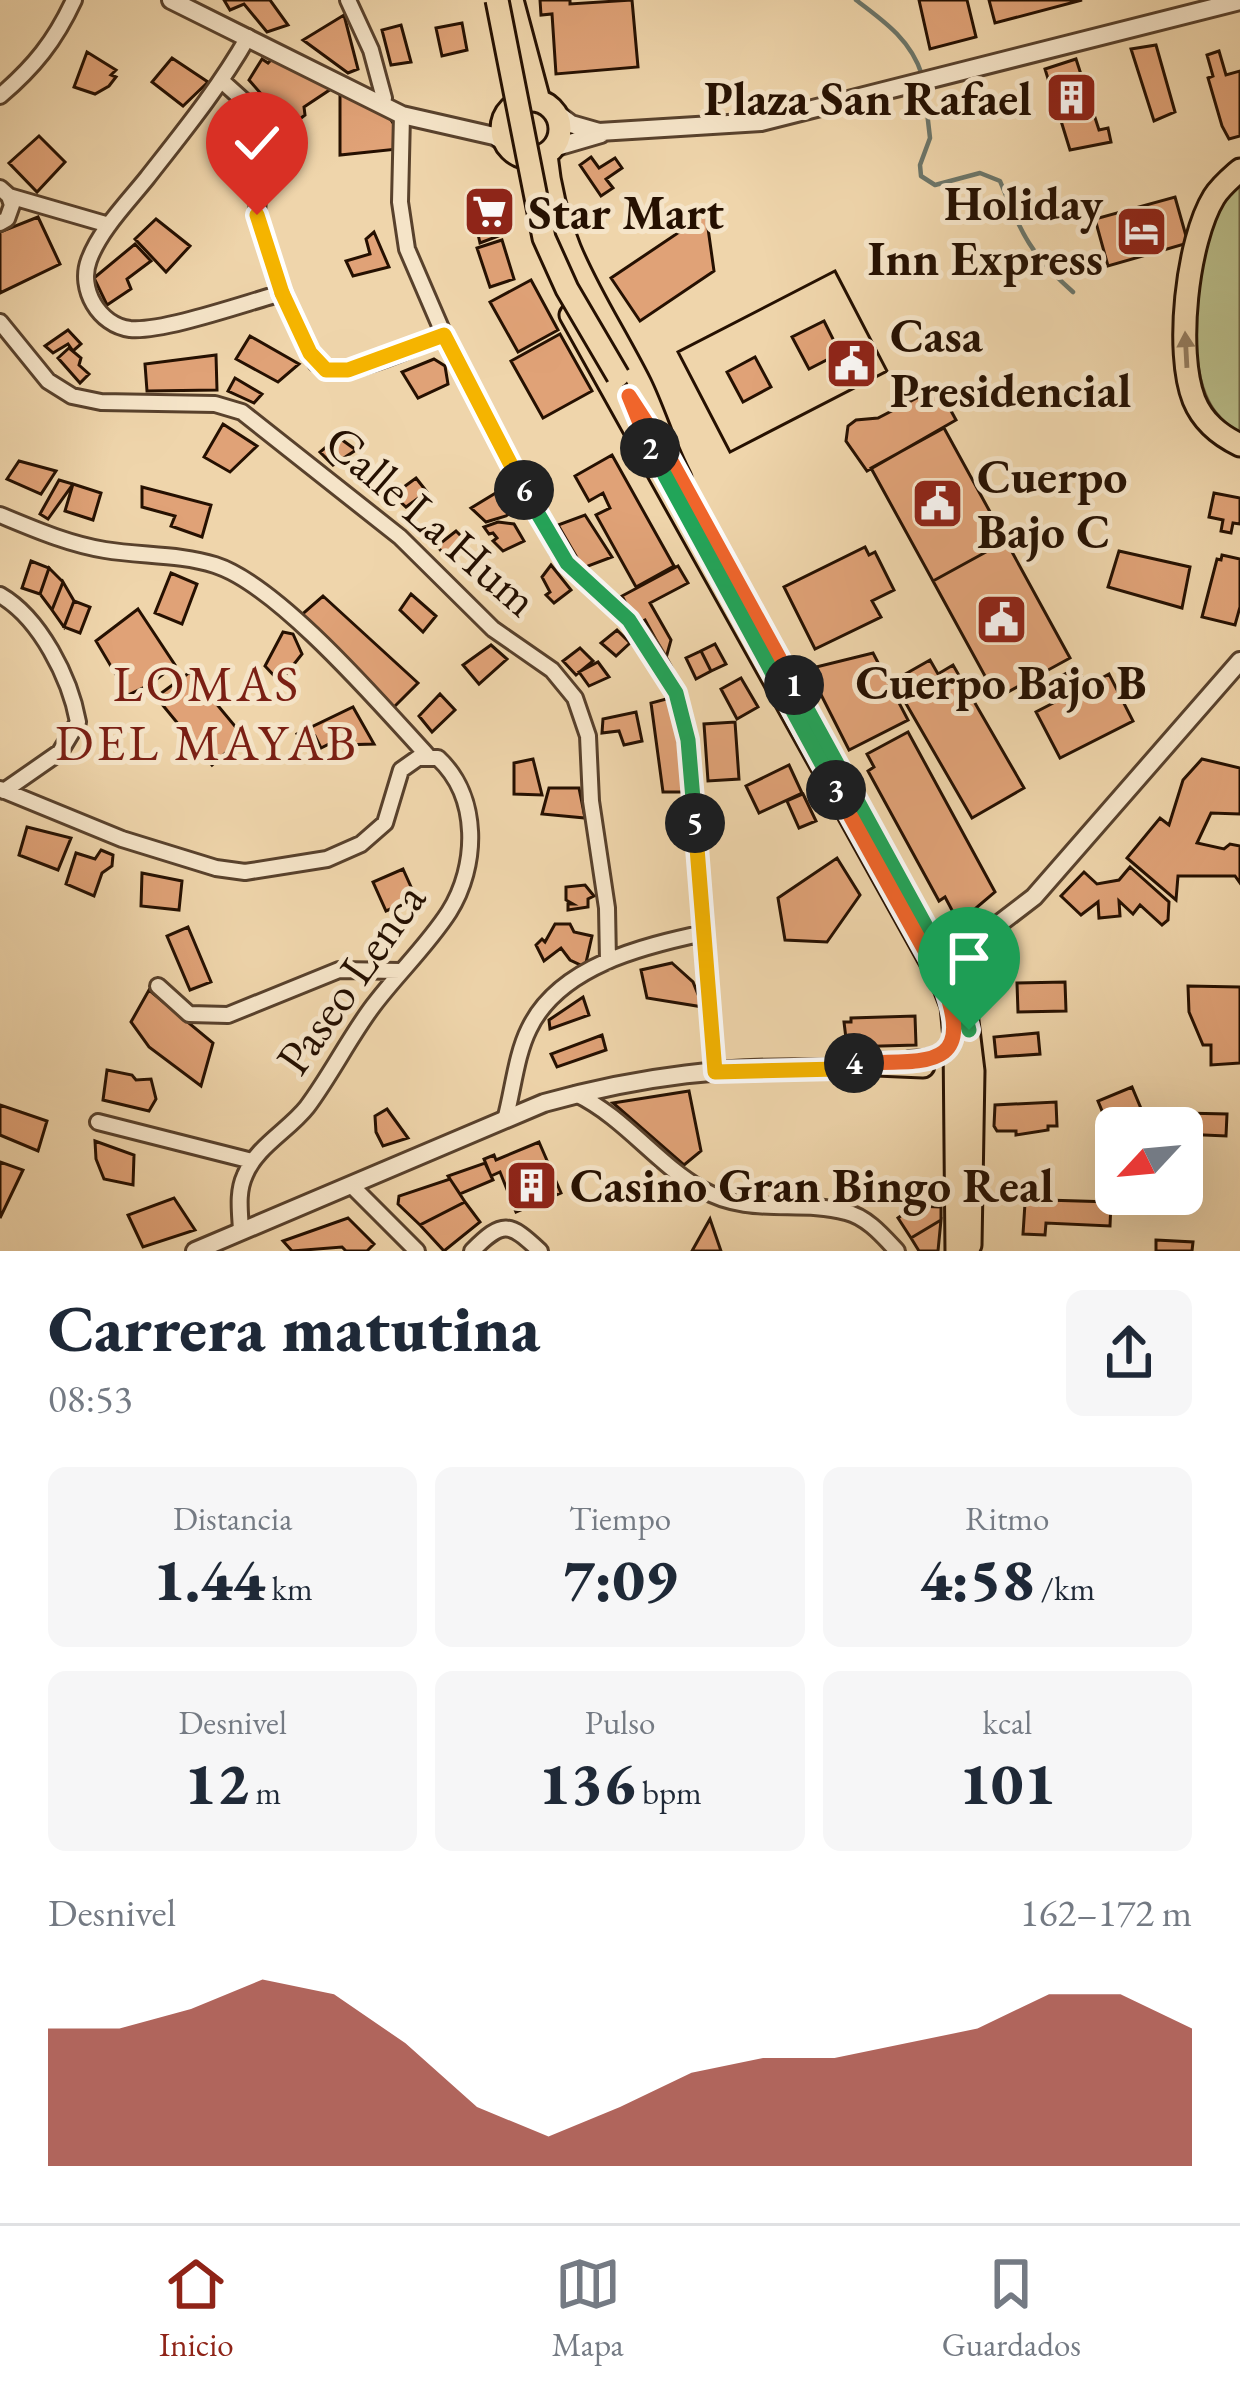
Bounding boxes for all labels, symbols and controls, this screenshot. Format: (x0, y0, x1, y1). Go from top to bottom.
place label: Plaza San Rafael (704, 67, 1032, 129)
building icon: Plaza San Rafael (1043, 70, 1099, 126)
pin (206, 92, 308, 215)
icon: check (224, 110, 290, 176)
place label: Holiday Inn Express (868, 172, 1104, 289)
place label: Star Mart (528, 181, 724, 243)
supermarket icon: Star Mart (461, 184, 517, 240)
hotel icon: Holiday Inn Express (1114, 203, 1170, 259)
place label: Casa Presidencial (890, 304, 1131, 421)
one-way arrow (1176, 330, 1195, 368)
public building icon: Casa Presidencial (823, 335, 879, 391)
street label: Calle La Hum (312, 410, 552, 630)
pin: 2 (620, 418, 680, 478)
text: 2 (641, 426, 659, 469)
place label: Cuerpo Bajo C (977, 445, 1127, 562)
pin: 6 (494, 460, 554, 520)
text: 6 (515, 468, 533, 511)
public building icon: Cuerpo Bajo C (910, 476, 966, 532)
public building icon: Cuerpo Bajo B (973, 591, 1029, 647)
district label: LOMAS DEL MAYAB (55, 650, 359, 775)
place label: Cuerpo Bajo B (855, 651, 1147, 713)
pin: 1 (764, 655, 824, 715)
text: 1 (785, 663, 803, 706)
pin: 3 (806, 760, 866, 820)
text: 3 (827, 768, 845, 811)
pin: 5 (665, 793, 725, 853)
text: 5 (686, 801, 704, 844)
street label: Paseo Lenca (261, 869, 439, 1086)
pin (918, 907, 1020, 1030)
icon: arrive (936, 925, 1002, 991)
pin: 4 (824, 1033, 884, 1093)
text: 4 (845, 1041, 863, 1084)
north arrow (1095, 1107, 1203, 1215)
map controls (1095, 1107, 1203, 1215)
place label: Casino Gran Bingo Real (570, 1154, 1054, 1216)
building icon: Casino Gran Bingo Real (503, 1157, 559, 1213)
text: Carrera matutina (48, 1285, 540, 1371)
button: share (1066, 1290, 1192, 1416)
text: 08:53 (48, 1373, 133, 1424)
text: Distancia (173, 1497, 292, 1540)
text: Tiempo (569, 1497, 671, 1540)
text: Ritmo (965, 1497, 1049, 1540)
text: 1.44 (153, 1540, 265, 1618)
text: 7:09 (563, 1540, 677, 1618)
text: 4:58 (920, 1540, 1034, 1618)
text: km (265, 1567, 313, 1610)
text: /km (1034, 1567, 1095, 1610)
text: Desnivel (178, 1701, 287, 1744)
text: Pulso (585, 1701, 655, 1744)
text: kcal (983, 1701, 1032, 1744)
text: 12 (184, 1744, 249, 1822)
text: 136 (538, 1744, 635, 1822)
text: 101 (959, 1744, 1056, 1822)
text: m (249, 1771, 281, 1814)
text: bpm (635, 1771, 702, 1814)
text: Desnivel (48, 1887, 176, 1938)
text: 162–172 m (1020, 1887, 1192, 1938)
tab: Inicio (159, 2251, 234, 2366)
tab: Mapa (552, 2251, 624, 2366)
tab: Guardados (942, 2251, 1081, 2366)

